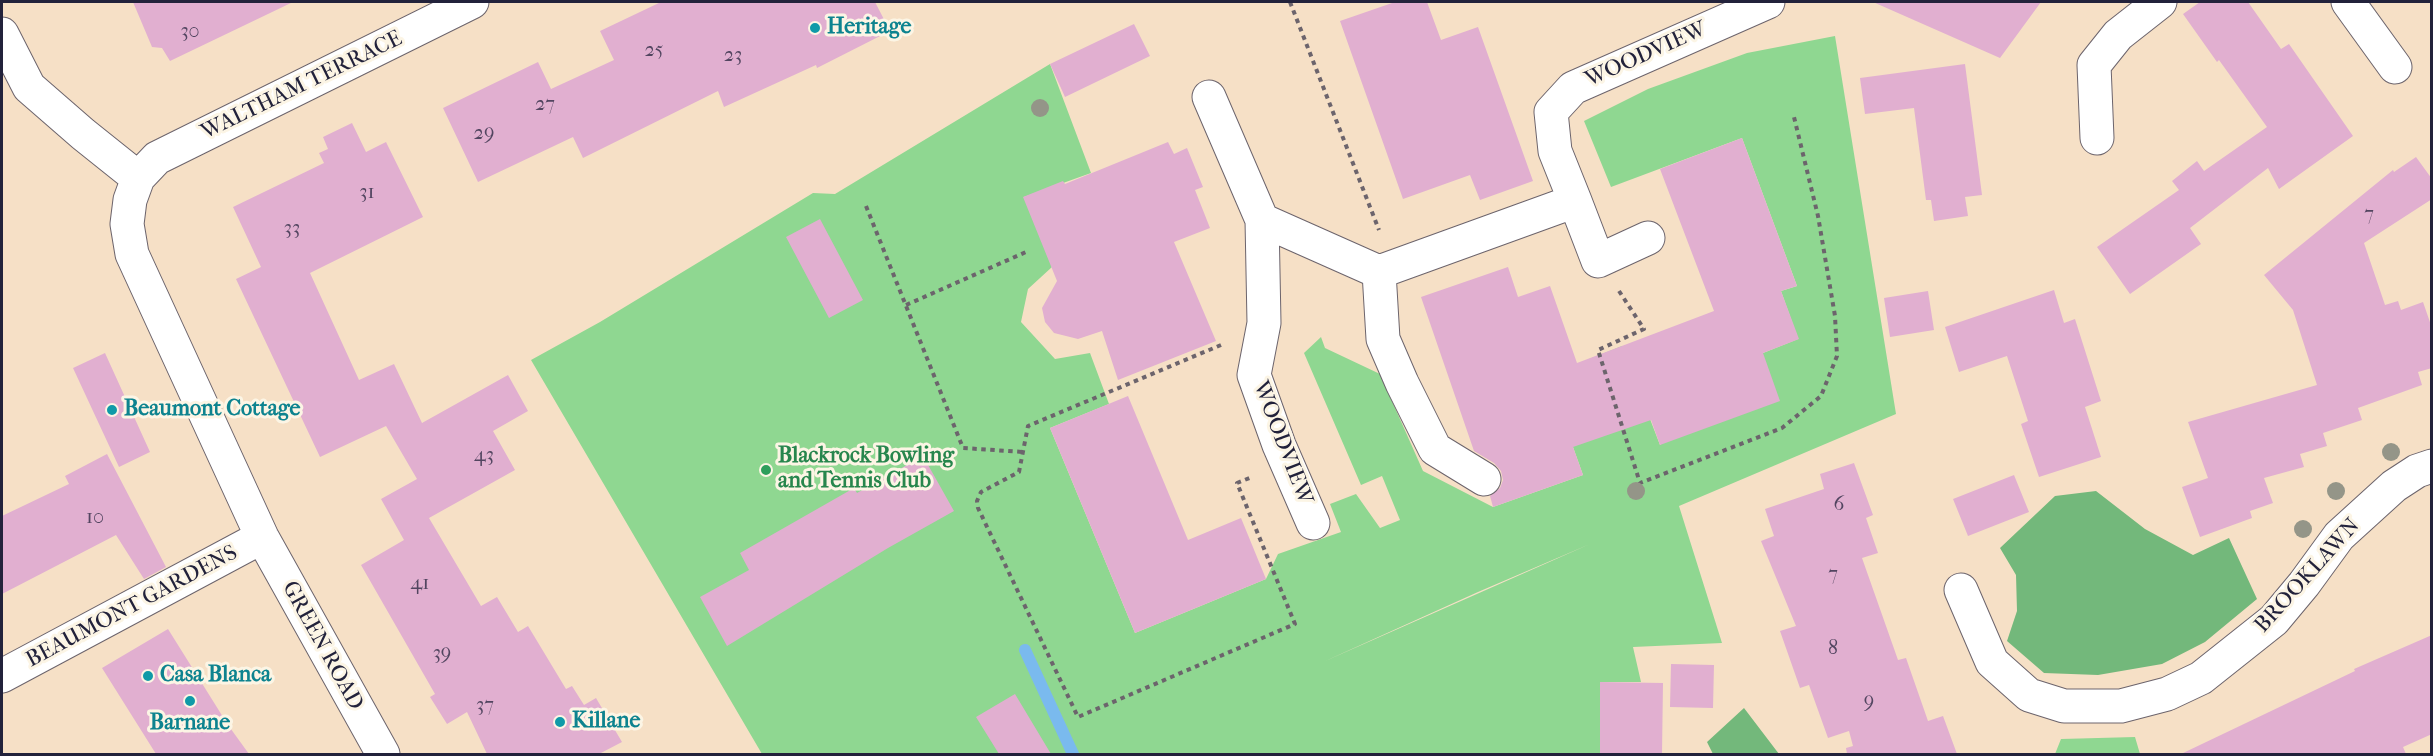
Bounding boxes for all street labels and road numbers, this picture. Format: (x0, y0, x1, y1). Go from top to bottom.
street label: WOODVIEW (1581, 17, 1711, 93)
street label: WALTHAM TERRACE (197, 26, 407, 146)
street label: WOODVIEW (1246, 378, 1318, 508)
street label: BROOKLAWN (2250, 513, 2366, 639)
street label: BEAUMONT GARDENS (22, 540, 242, 674)
street label: GREEN ROAD (276, 577, 368, 715)

